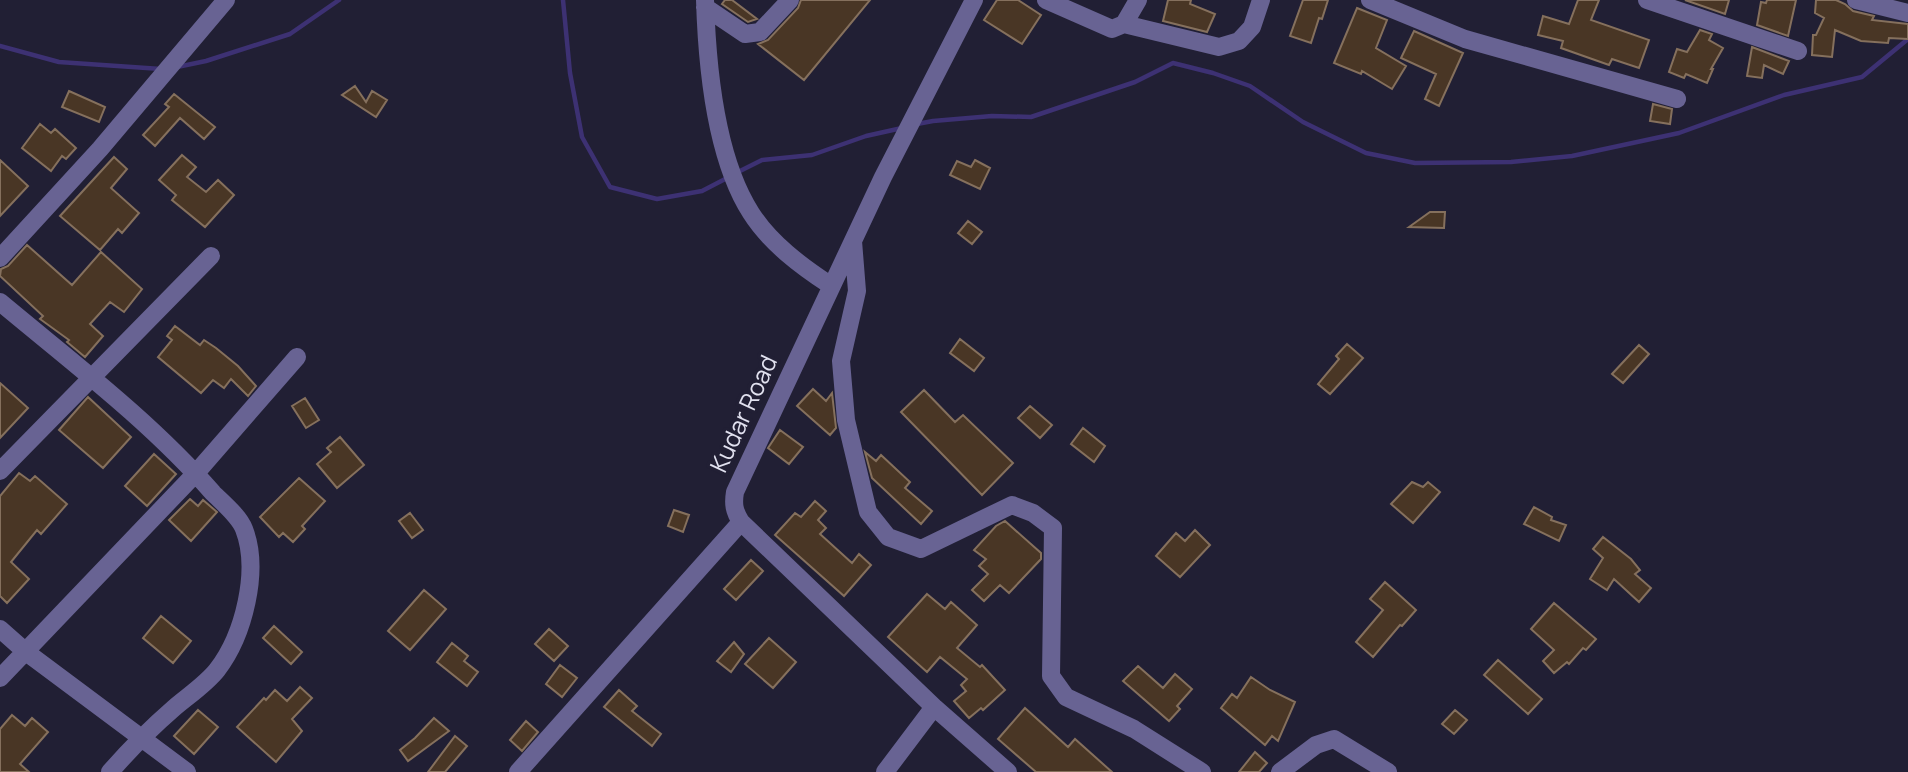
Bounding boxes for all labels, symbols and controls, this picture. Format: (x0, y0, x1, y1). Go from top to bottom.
street label: Kudar Road (701, 350, 784, 477)

